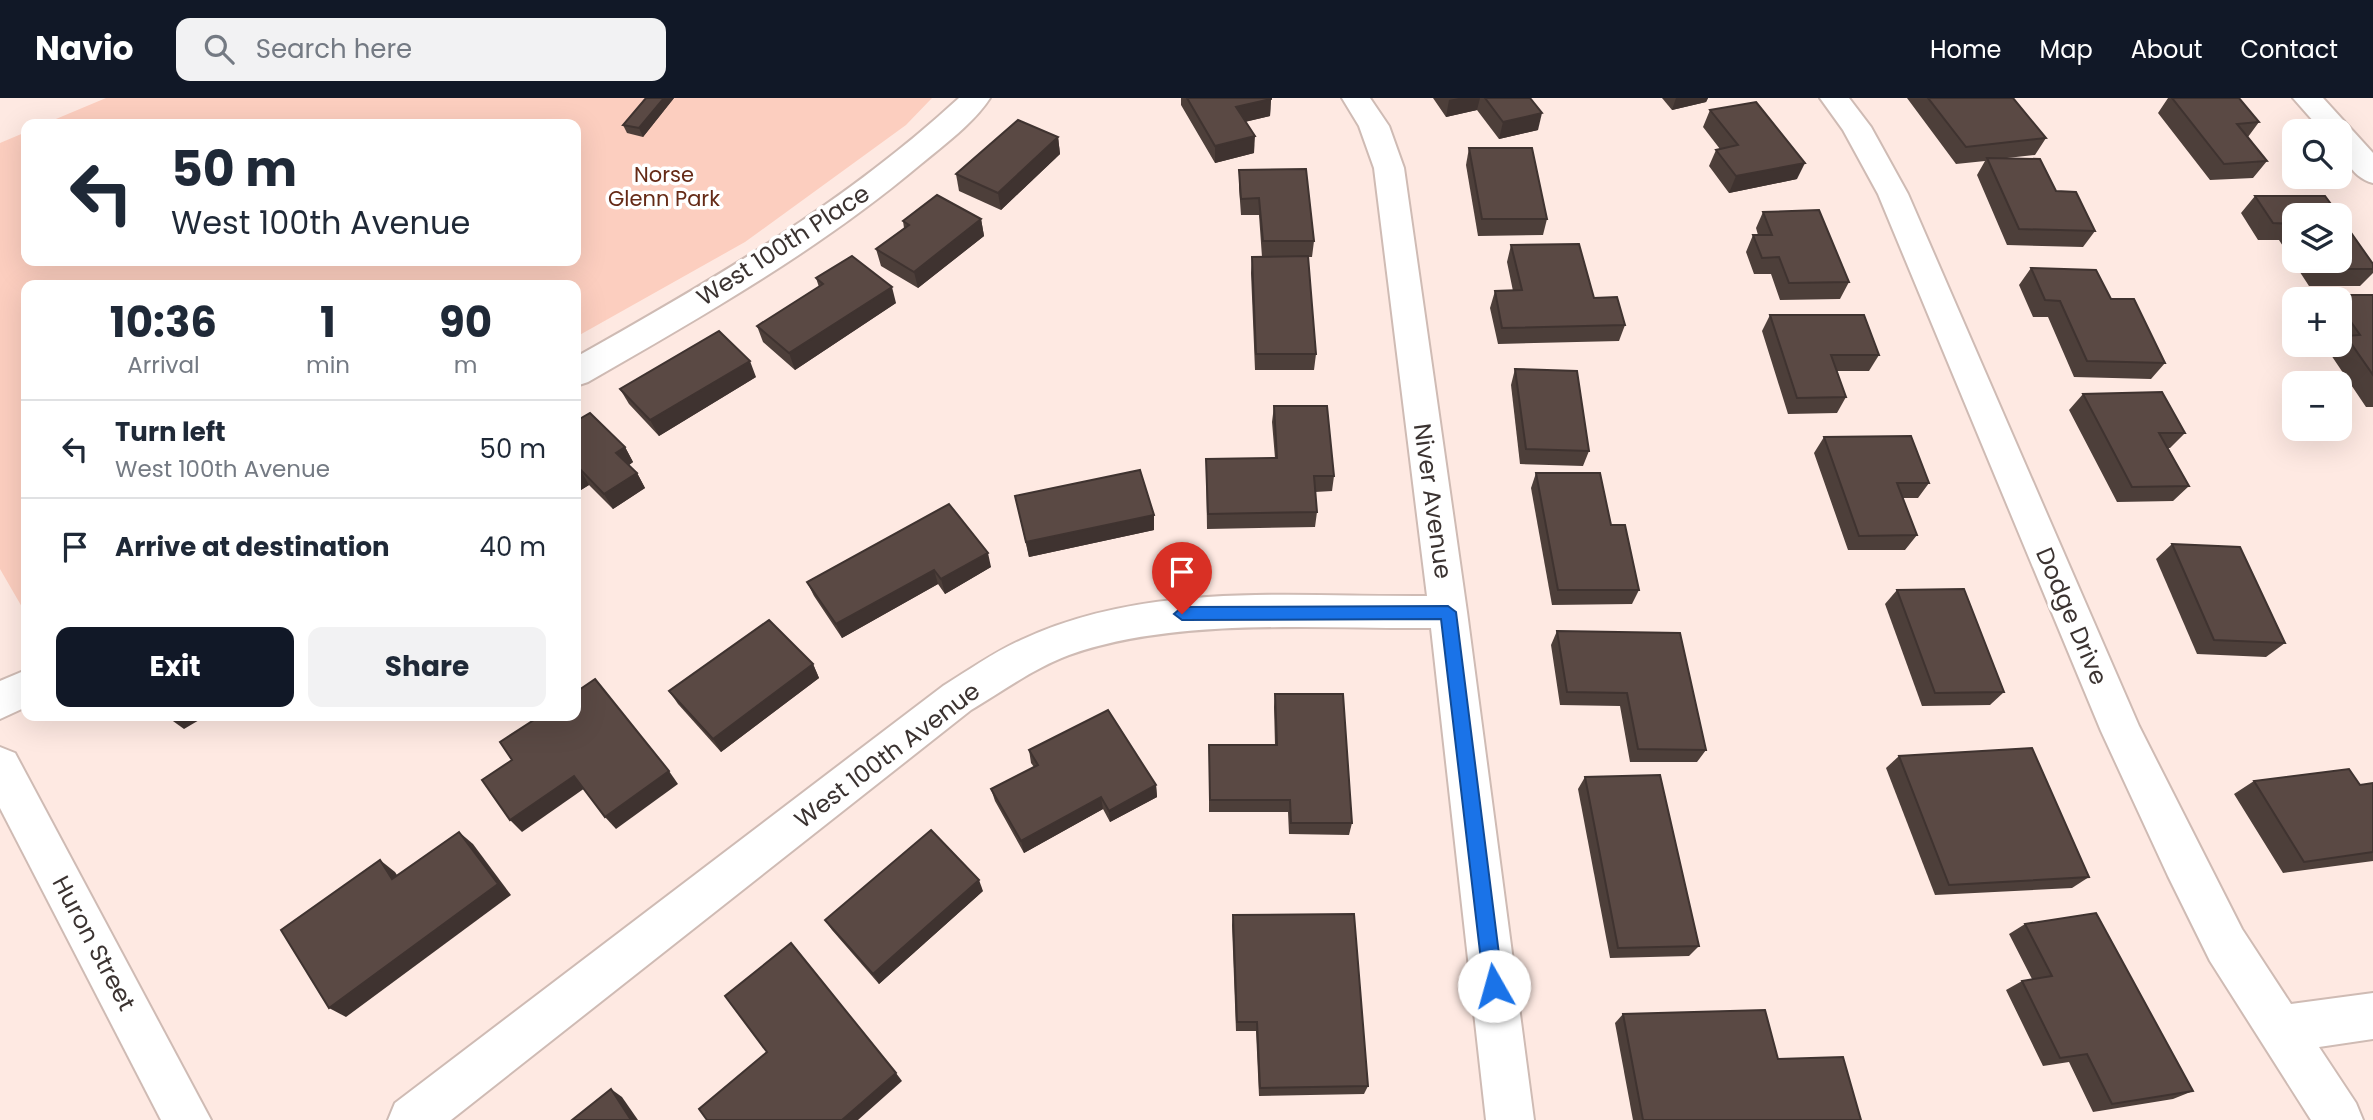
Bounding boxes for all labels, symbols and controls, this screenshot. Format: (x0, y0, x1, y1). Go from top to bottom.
search box (176, 18, 666, 81)
text: Navio (35, 25, 134, 72)
icon: search (200, 30, 238, 68)
text: Search here (256, 31, 412, 67)
text: Home (1930, 33, 2002, 66)
text: Map (2040, 33, 2093, 66)
text: About (2131, 33, 2202, 66)
text: Contact (2240, 33, 2338, 66)
map controls (2282, 119, 2352, 441)
button: search (2282, 119, 2352, 189)
text: 50 m (171, 135, 297, 203)
icon: left (56, 147, 147, 238)
park label: Norse Glenn Park (608, 160, 720, 213)
street label: West 100th Place (690, 177, 876, 313)
text: West 100th Avenue (171, 200, 470, 245)
button: layers (2282, 203, 2352, 273)
button: + (2282, 287, 2352, 357)
text: 10:36 (110, 293, 217, 352)
text: 1 (320, 293, 336, 352)
text: 90 (439, 293, 492, 352)
text: Arrival (127, 349, 200, 381)
text: min (306, 349, 350, 381)
text: m (454, 349, 477, 381)
button: − (2282, 371, 2352, 441)
text: Turn left (115, 414, 226, 450)
street label: Niver Avenue (1406, 421, 1460, 581)
icon: left (56, 430, 94, 468)
text: 50 m (480, 431, 546, 467)
text: West 100th Avenue (115, 453, 330, 485)
icon: arrive (56, 528, 94, 566)
text: Arrive at destination (115, 529, 390, 565)
text: 40 m (480, 529, 546, 565)
pin (1152, 542, 1212, 614)
street label: Dodge Drive (2028, 542, 2116, 690)
icon: arrive (1163, 553, 1201, 591)
button: Exit (56, 627, 294, 707)
button: Share (308, 627, 546, 707)
street label: West 100th Avenue (787, 674, 987, 836)
street label: Huron Street (45, 870, 143, 1016)
position arrow (1457, 949, 1531, 1023)

